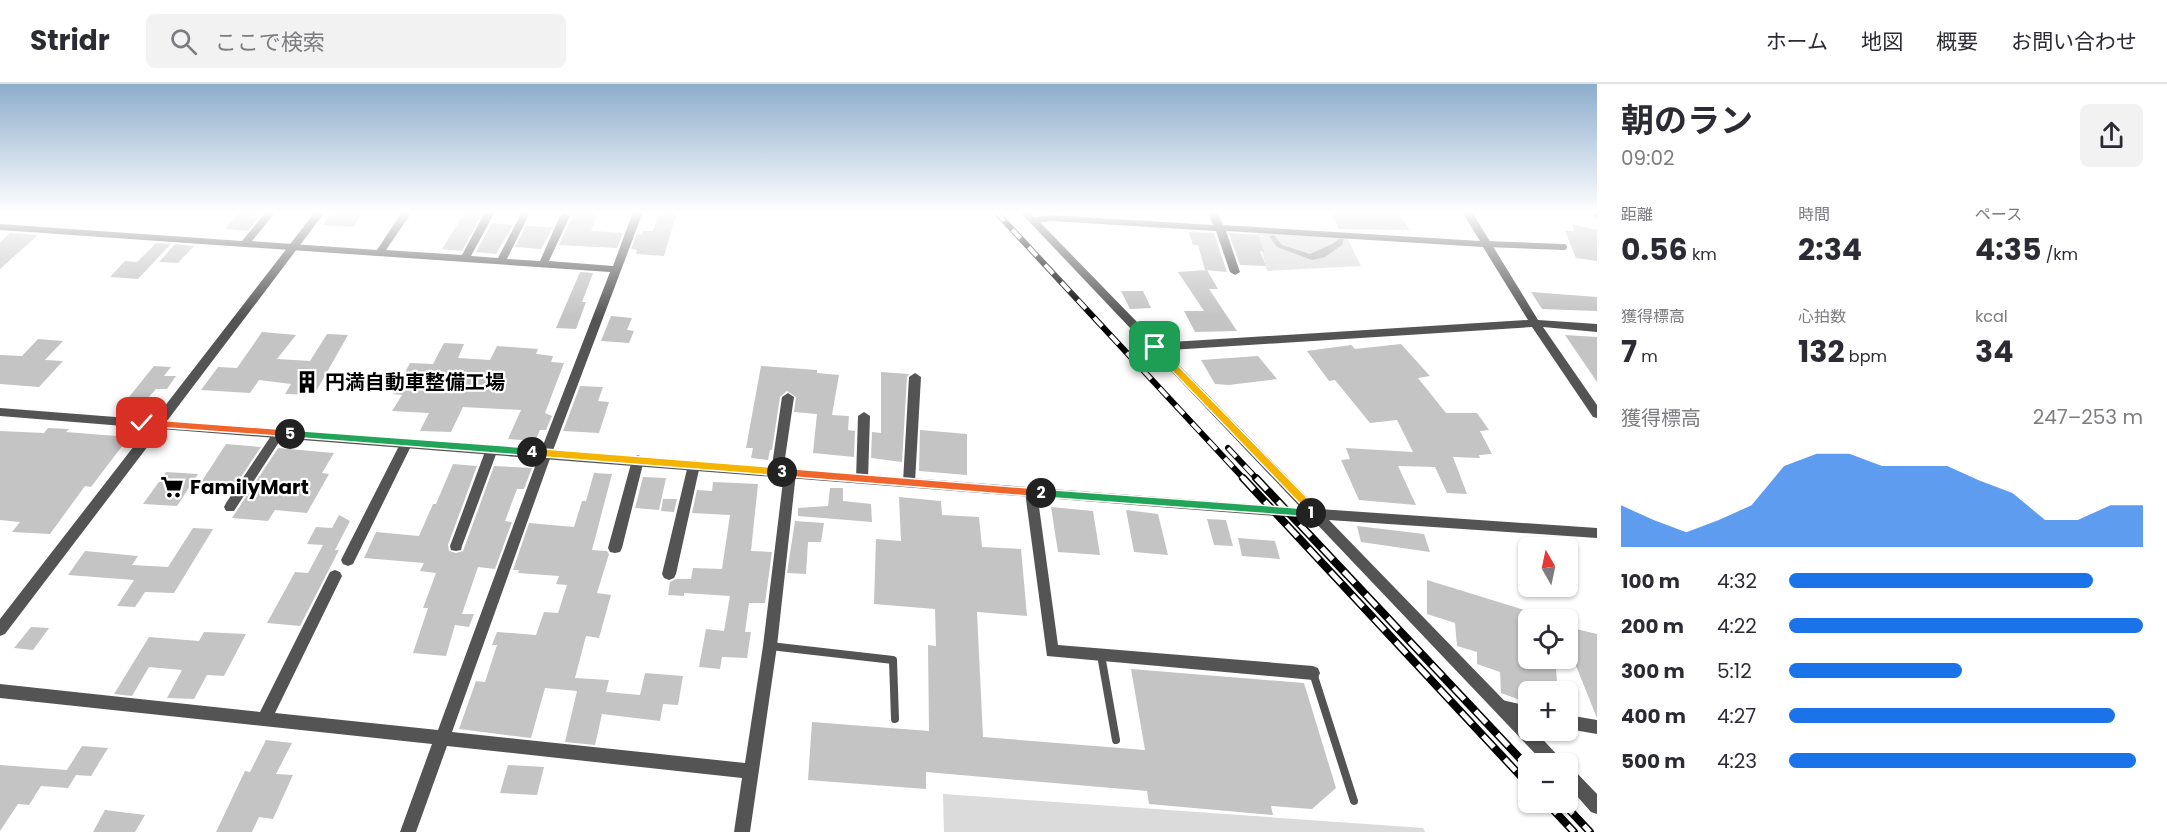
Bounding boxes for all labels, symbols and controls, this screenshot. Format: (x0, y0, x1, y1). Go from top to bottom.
search box (146, 14, 566, 68)
text: Stridr (30, 21, 110, 60)
icon: search (167, 25, 200, 58)
text: ここで検索 (215, 27, 325, 58)
text: ホーム (1766, 27, 1828, 56)
text: 地図 (1861, 27, 1903, 56)
text: 概要 (1936, 27, 1978, 56)
text: お問い合わせ (2011, 27, 2137, 56)
text: 朝のラン (1621, 97, 1753, 144)
button: share (2080, 104, 2143, 167)
text: 09:02 (1621, 144, 1674, 172)
text: 距離 (1621, 203, 1653, 226)
text: 時間 (1798, 203, 1830, 226)
text: ペース (1975, 203, 2022, 226)
text: 0.56 (1621, 228, 1688, 271)
text: 2:34 (1798, 228, 1862, 271)
text: 4:35 (1975, 228, 2041, 271)
text: km (1688, 243, 1717, 266)
text: /km (2041, 243, 2078, 266)
text: 獲得標高 (1621, 305, 1685, 328)
text: 心拍数 (1798, 305, 1846, 328)
text: kcal (1975, 305, 2008, 328)
pin (1129, 321, 1180, 372)
icon: arrive (1138, 330, 1171, 363)
text: 7 (1621, 330, 1637, 373)
text: 132 (1798, 330, 1845, 373)
text: 34 (1975, 330, 2013, 373)
text: m (1637, 345, 1658, 368)
text: bpm (1845, 345, 1887, 368)
place label: 円満自動車整備工場 (325, 368, 505, 396)
building icon: 円満自動車整備工場 (294, 369, 320, 395)
pin (116, 397, 167, 448)
text: 247–253 m (2033, 403, 2143, 431)
text: 獲得標高 (1621, 404, 1701, 432)
icon: check (125, 406, 158, 439)
pin: 5 (275, 419, 305, 449)
text: 5 (285, 422, 295, 445)
pin: 4 (517, 437, 547, 467)
text: 4 (527, 440, 537, 463)
pin: 3 (767, 457, 797, 487)
text: 3 (777, 460, 787, 483)
place label: FamilyMart (190, 473, 309, 501)
supermarket icon: FamilyMart (159, 474, 185, 500)
pin: 2 (1026, 478, 1056, 508)
text: 2 (1036, 481, 1046, 504)
pin: 1 (1296, 498, 1326, 528)
text: 1 (1308, 501, 1314, 524)
north arrow (1518, 537, 1578, 597)
map controls (1518, 537, 1578, 813)
text: 100 m (1621, 567, 1680, 595)
text: 4:32 (1717, 567, 1757, 595)
button: locate (1518, 609, 1578, 669)
text: 200 m (1621, 612, 1684, 640)
text: 4:22 (1717, 612, 1757, 640)
text: 300 m (1621, 657, 1685, 685)
text: 5:12 (1717, 657, 1752, 685)
button: + (1518, 681, 1578, 741)
text: 400 m (1621, 702, 1686, 730)
text: 4:27 (1717, 702, 1756, 730)
text: 500 m (1621, 747, 1686, 775)
text: 4:23 (1717, 747, 1757, 775)
button: − (1518, 753, 1578, 813)

